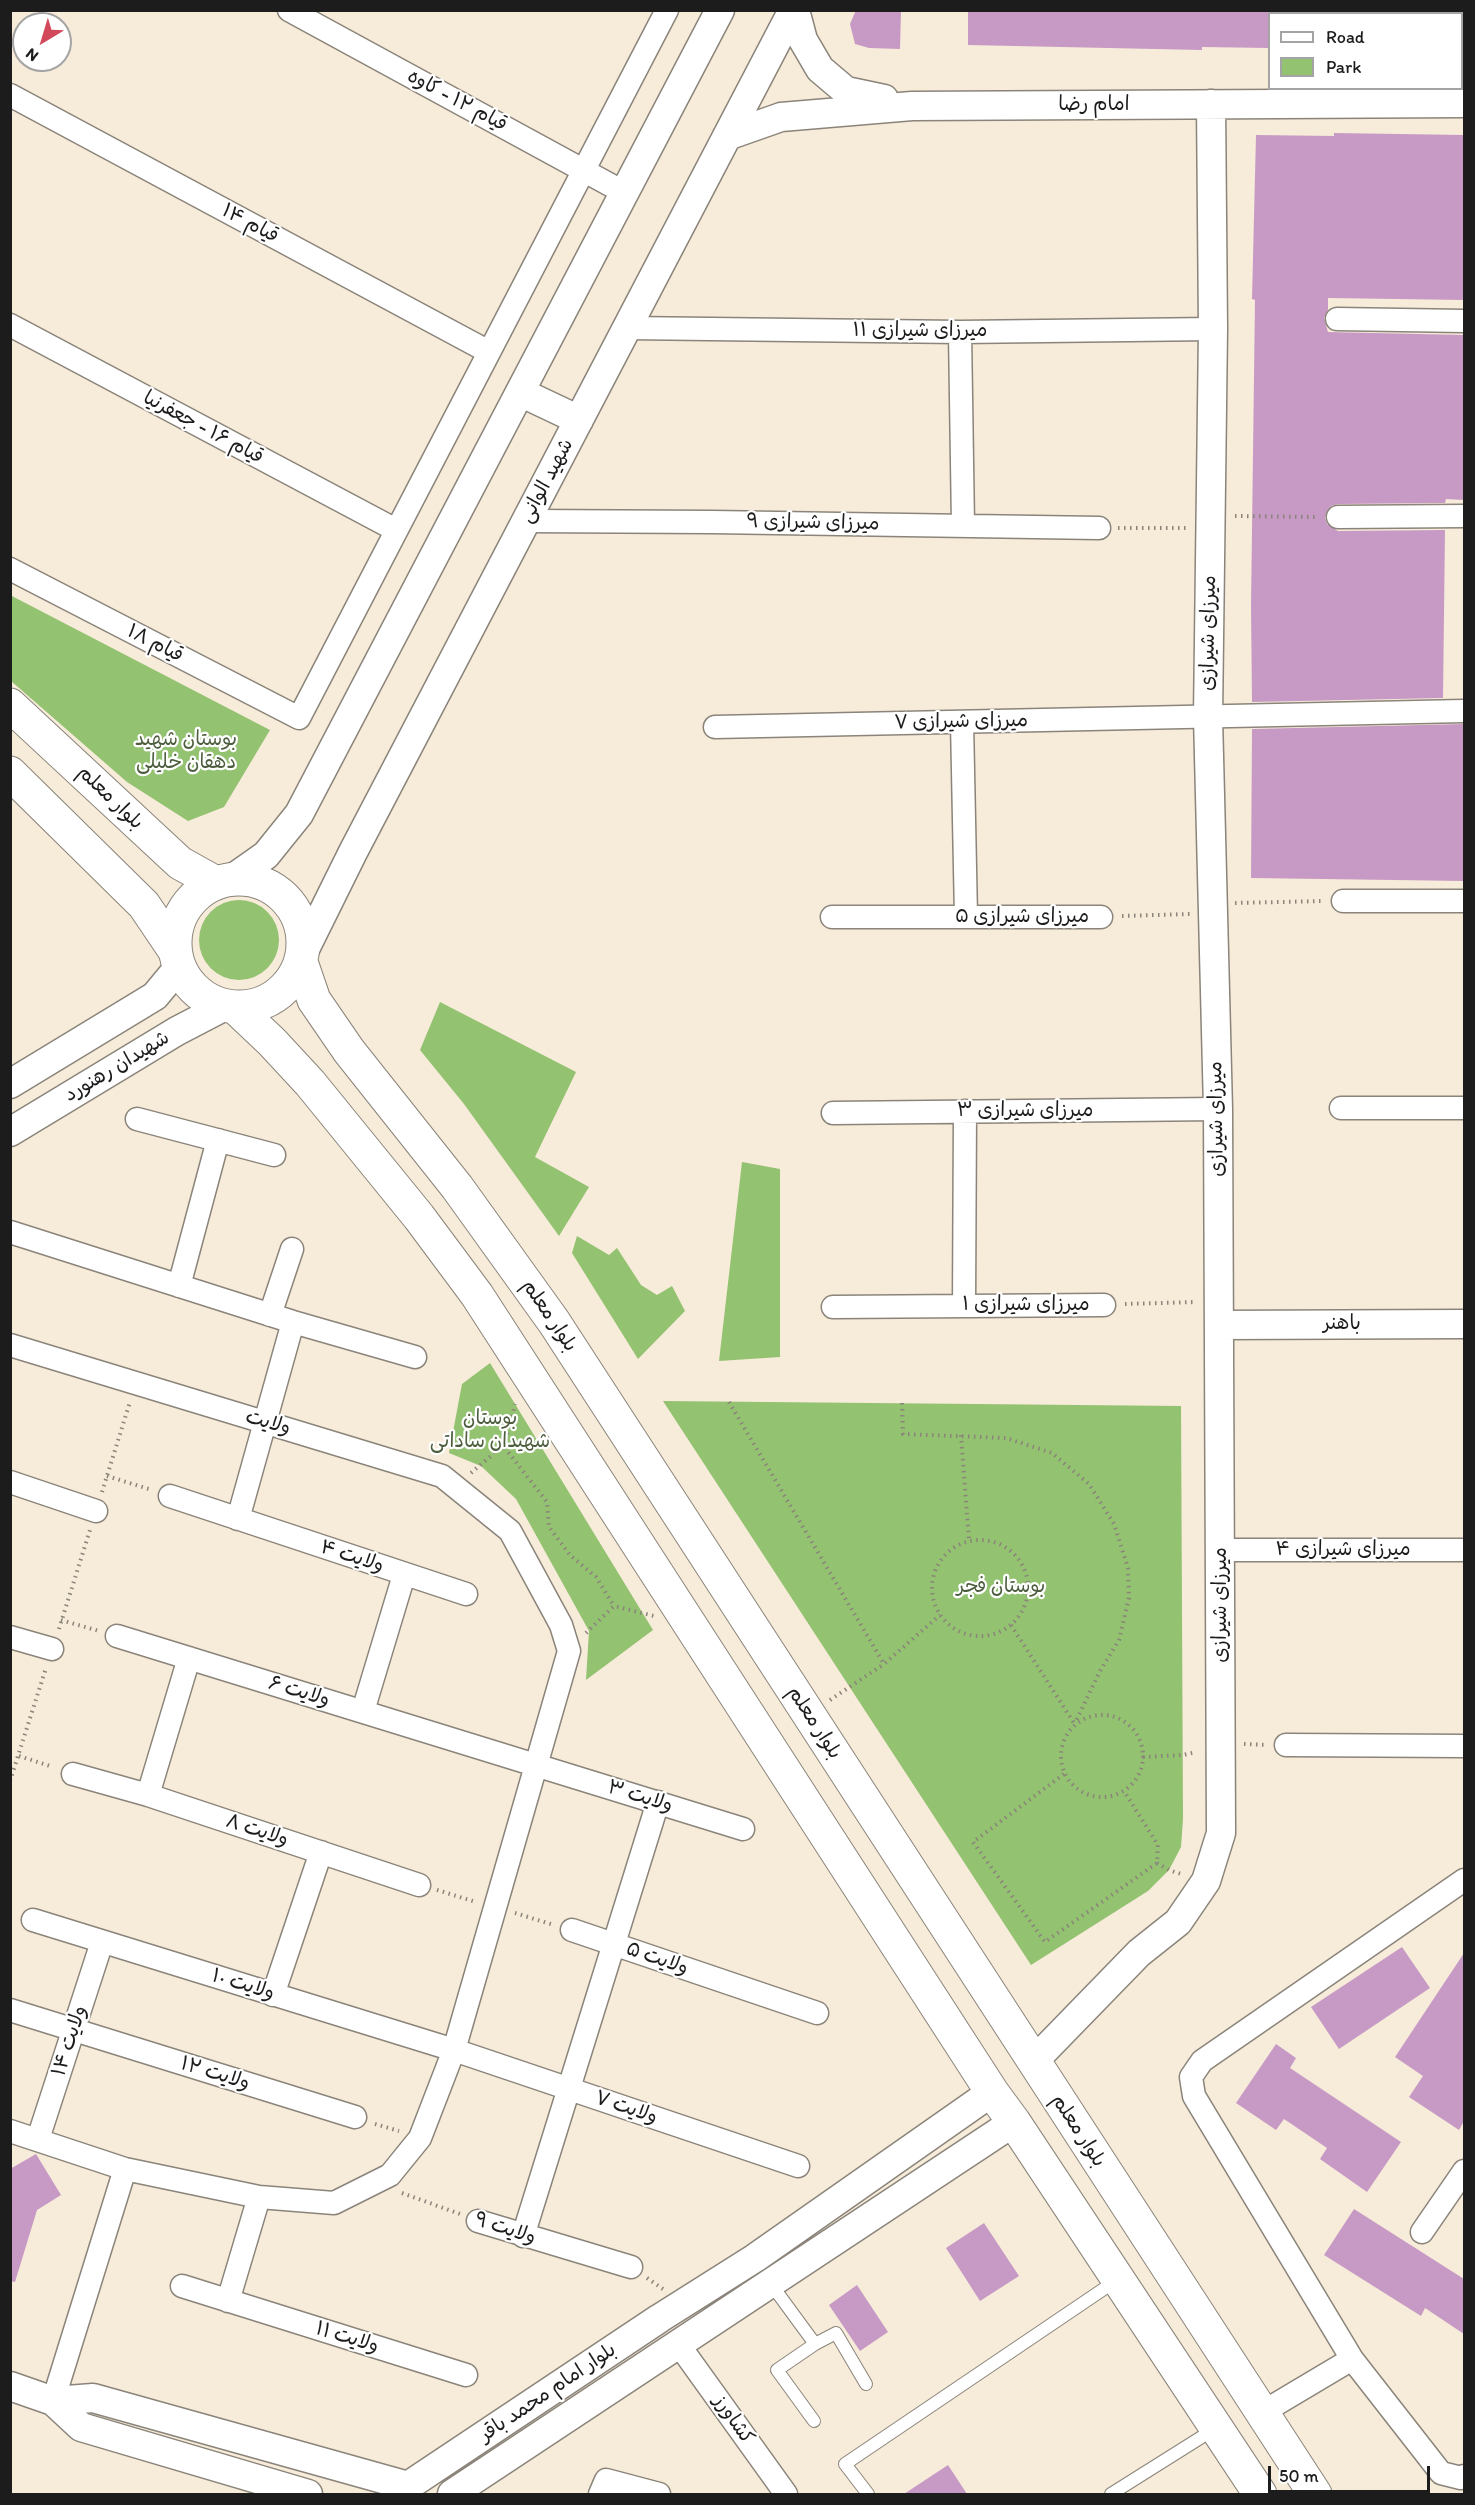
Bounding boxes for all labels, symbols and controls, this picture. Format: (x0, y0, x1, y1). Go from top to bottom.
north arrow (12, 12, 72, 72)
legend (1268, 12, 1463, 90)
text: Road (1326, 26, 1365, 48)
text: N (22, 44, 42, 66)
text: Park (1326, 56, 1361, 78)
street label: قیام ۱۲ - کاوه (403, 65, 511, 137)
street label: امام رضا (1058, 93, 1130, 117)
street label: قیام ۱۴ (217, 199, 283, 249)
street label: میرزای شیرازی ۱۱ (853, 319, 987, 343)
street label: قیام ۱۶ - جعفرنیا (139, 386, 267, 470)
street label: شهید الوانی (515, 435, 579, 527)
street label: میرزای شیرازی ۹ (746, 510, 880, 536)
street label: میرزای شیرازی (1196, 575, 1222, 691)
street label: قیام ۱۸ (123, 620, 187, 668)
street label: میرزای شیرازی ۷ (894, 709, 1028, 735)
park label: بوستان شهید دهقان خلیلی (135, 728, 237, 775)
street label: بلوار معلم (72, 761, 148, 835)
street label: میرزای شیرازی ۵ (955, 905, 1089, 929)
street label: شهیدان رهنورد (60, 1026, 174, 1108)
street label: میرزای شیرازی (1204, 1061, 1230, 1177)
street label: میرزای شیرازی ۳ (957, 1099, 1093, 1123)
street label: بلوار معلم (516, 1275, 582, 1357)
street label: میرزای شیرازی ۱ (962, 1293, 1090, 1317)
street label: باهنر (1323, 1312, 1361, 1336)
street label: ولایت (243, 1405, 293, 1441)
park label: بوستان شهیدان ساداتی (430, 1407, 550, 1454)
street label: ولایت ۴ (317, 1535, 387, 1579)
street label: میرزای شیرازی ۴ (1275, 1538, 1411, 1562)
street label: میرزای شیرازی (1209, 1547, 1233, 1663)
park label: بوستان فجر (957, 1575, 1045, 1599)
street label: ولایت ۶ (266, 1671, 332, 1713)
street label: بلوار معلم (782, 1682, 846, 1764)
street label: ولایت ۳ (605, 1776, 675, 1818)
street label: ولایت ۸ (223, 1810, 291, 1852)
street label: ولایت ۵ (623, 1937, 691, 1981)
street label: ولایت ۱۰ (209, 1964, 277, 2006)
street label: ولایت ۱۴ (47, 2003, 93, 2079)
street label: ولایت ۱۲ (177, 2052, 253, 2096)
street label: ولایت ۷ (592, 2086, 660, 2130)
street label: بلوار معلم (1046, 2090, 1110, 2172)
street label: ولایت ۹ (471, 2208, 539, 2250)
street label: ولایت ۱۱ (312, 2317, 382, 2359)
street label: بلوار امام محمد باقر (475, 2338, 621, 2448)
street label: کشاورز (707, 2391, 759, 2449)
scale bar (1271, 2454, 1433, 2492)
text: 50 m (1279, 2465, 1319, 2487)

